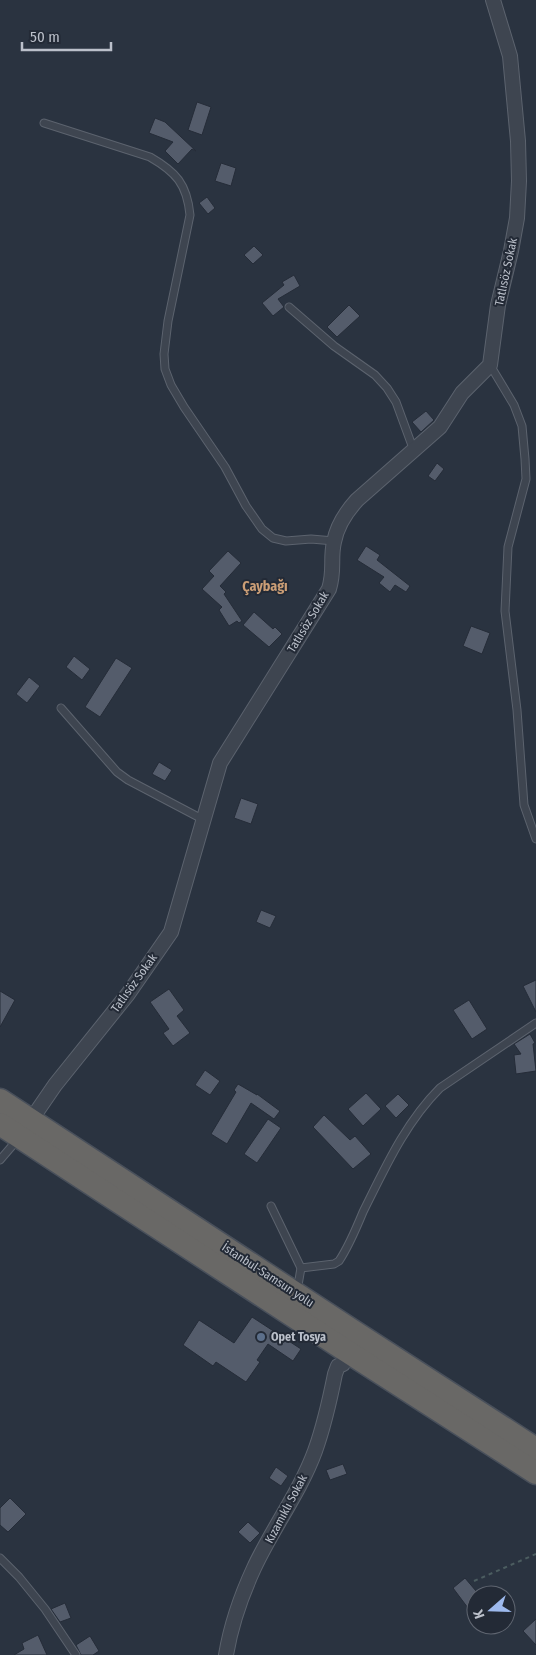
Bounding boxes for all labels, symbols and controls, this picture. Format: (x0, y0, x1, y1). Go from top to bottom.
scale bar (22, 20, 111, 52)
text: 50 m (30, 28, 60, 46)
street label: Tatlısöz Sokak (492, 236, 520, 307)
district label: Çaybağı (242, 578, 288, 596)
street label: Tatlısöz Sokak (284, 589, 332, 655)
street label: Tatlısöz Sokak (108, 951, 160, 1015)
street label: İstanbul-Samsun yolu (219, 1239, 317, 1310)
place label: Opet Tosya (271, 1330, 326, 1344)
marker: Opet Tosya (255, 1331, 267, 1343)
street label: Kızamıklı Sokak (262, 1472, 310, 1546)
north arrow (466, 1585, 516, 1635)
text: K (470, 1607, 489, 1621)

